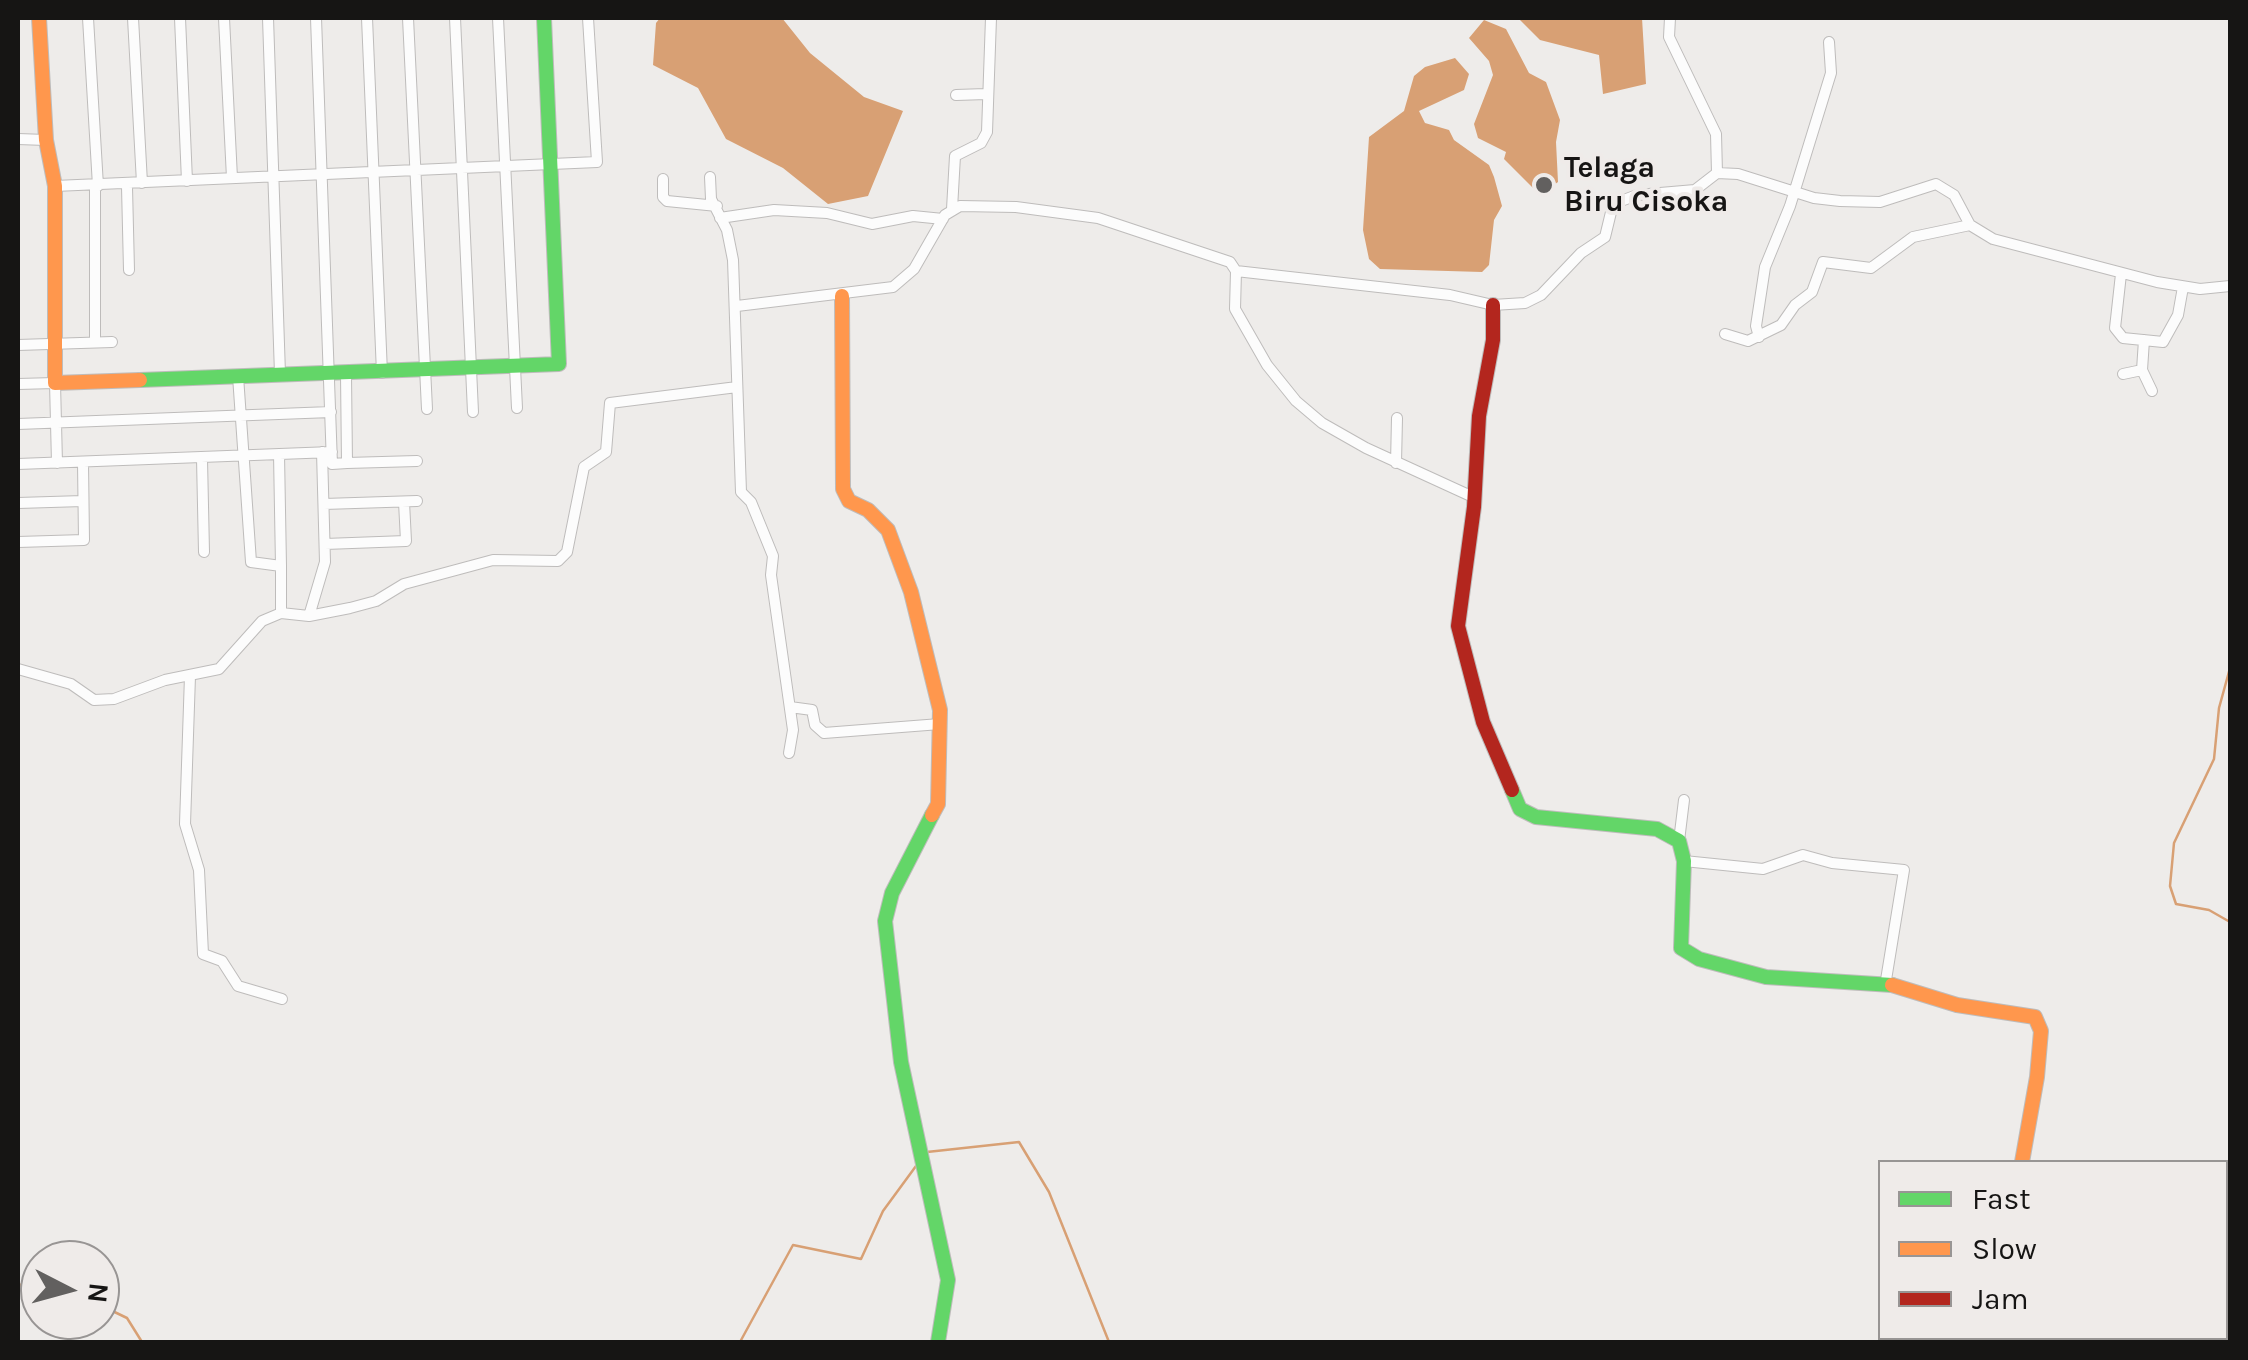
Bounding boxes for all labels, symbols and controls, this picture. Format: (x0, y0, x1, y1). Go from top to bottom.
place label: Telaga Biru Cisoka (1564, 150, 1728, 220)
marker: Telaga Biru Cisoka (1533, 174, 1555, 196)
legend (1878, 1160, 2228, 1340)
text: Fast (1972, 1181, 2031, 1217)
text: Slow (1972, 1231, 2037, 1267)
north arrow (20, 1240, 120, 1340)
text: N (81, 1281, 116, 1305)
text: Jam (1972, 1281, 2029, 1317)

